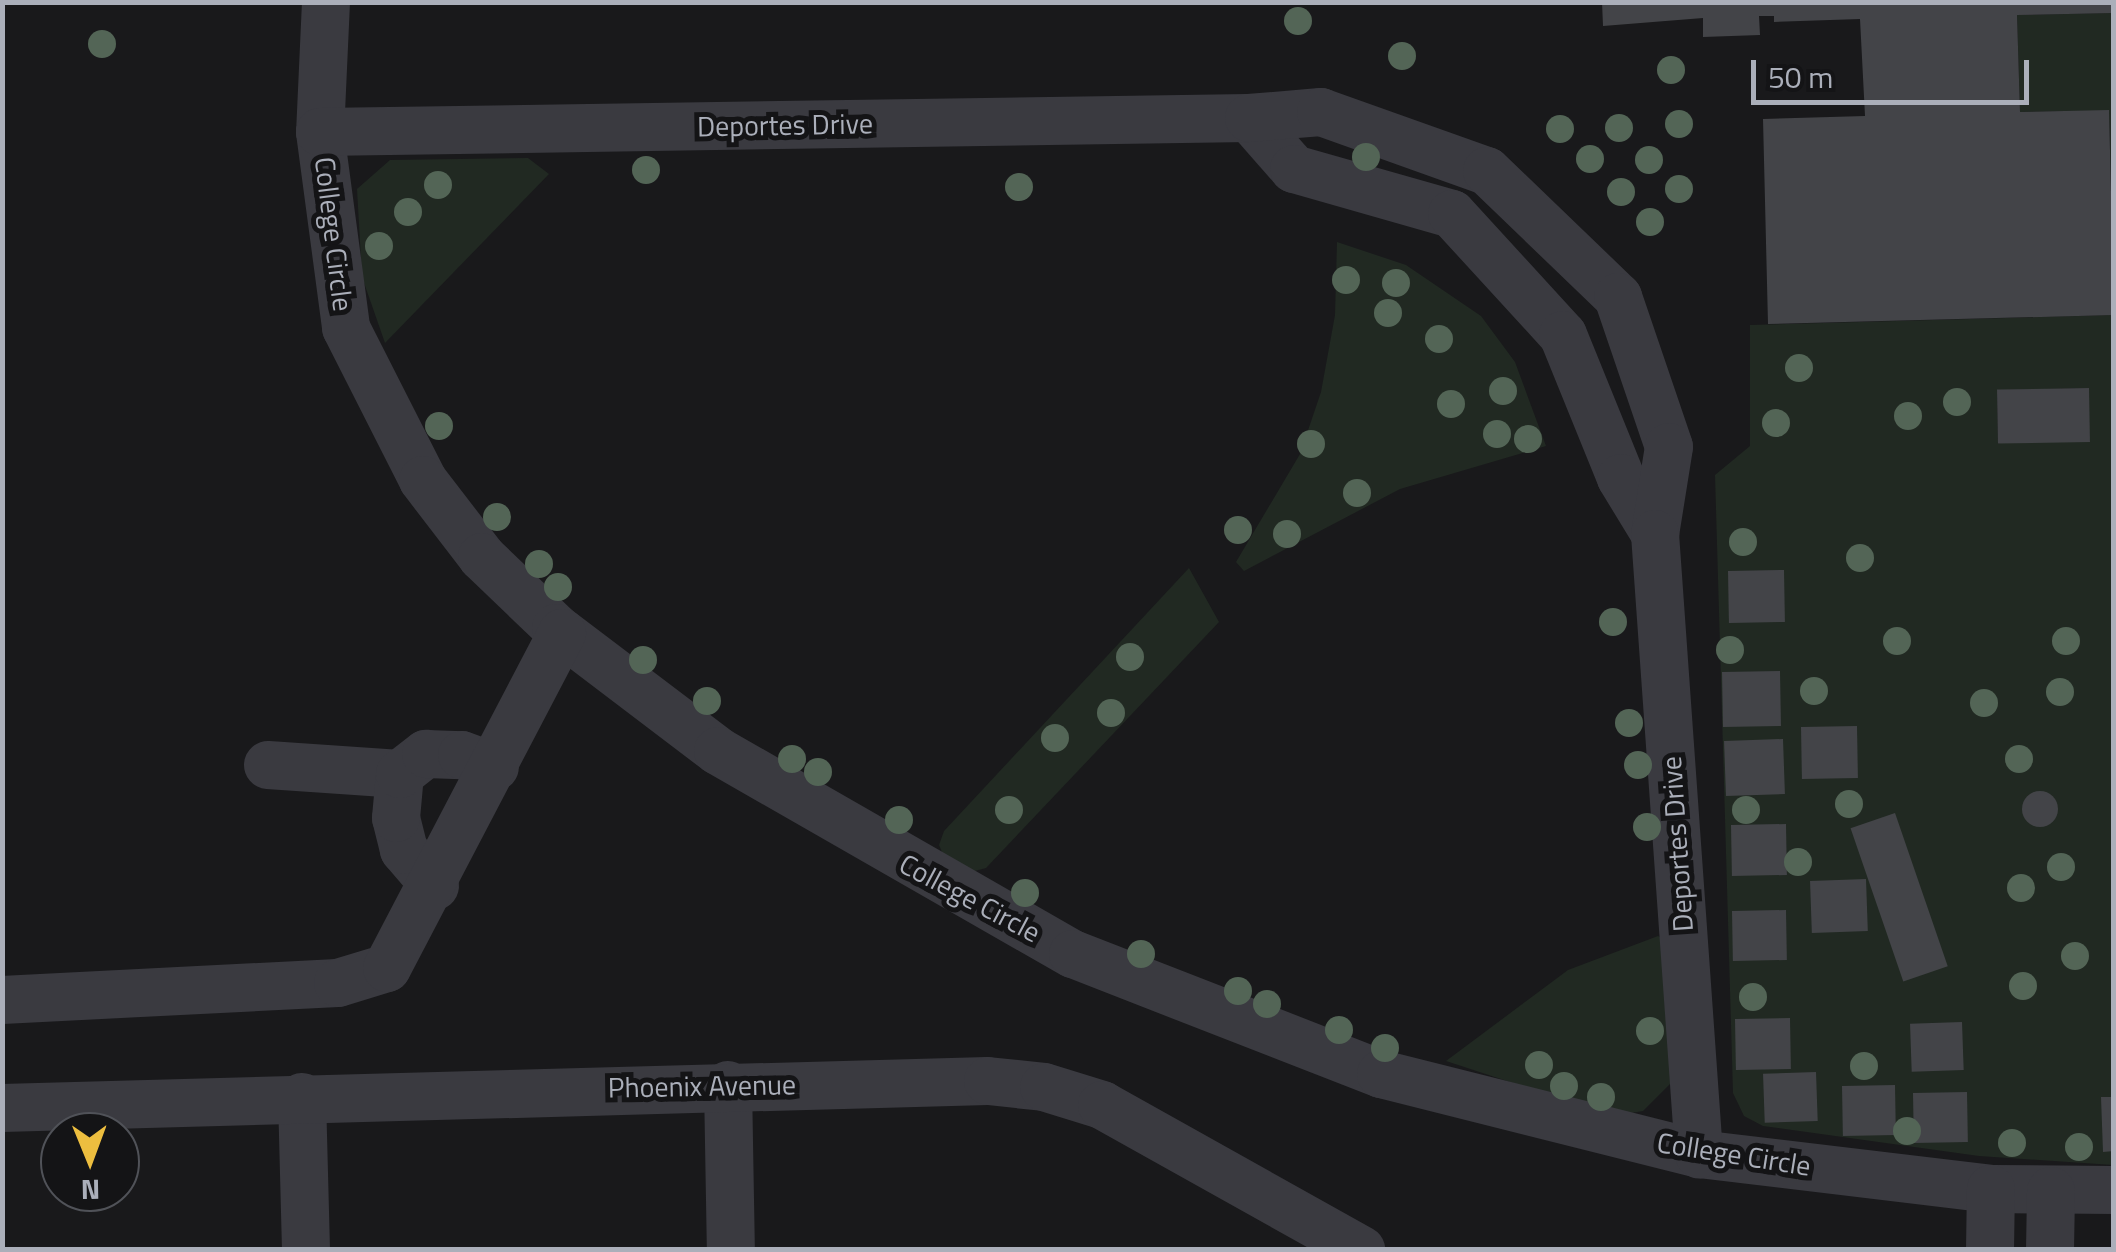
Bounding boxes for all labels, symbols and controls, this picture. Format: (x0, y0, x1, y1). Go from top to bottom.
scale bar (1756, 40, 2034, 102)
text: 50 m (1768, 54, 1833, 100)
street label: Deportes Drive (697, 107, 873, 143)
street label: College Circle (308, 155, 360, 313)
street label: Deportes Drive (1654, 755, 1700, 933)
street label: College Circle (894, 847, 1046, 949)
street label: Phoenix Avenue (608, 1068, 796, 1104)
north arrow (40, 1112, 140, 1212)
street label: College Circle (1655, 1125, 1813, 1183)
text: N (80, 1169, 101, 1212)

